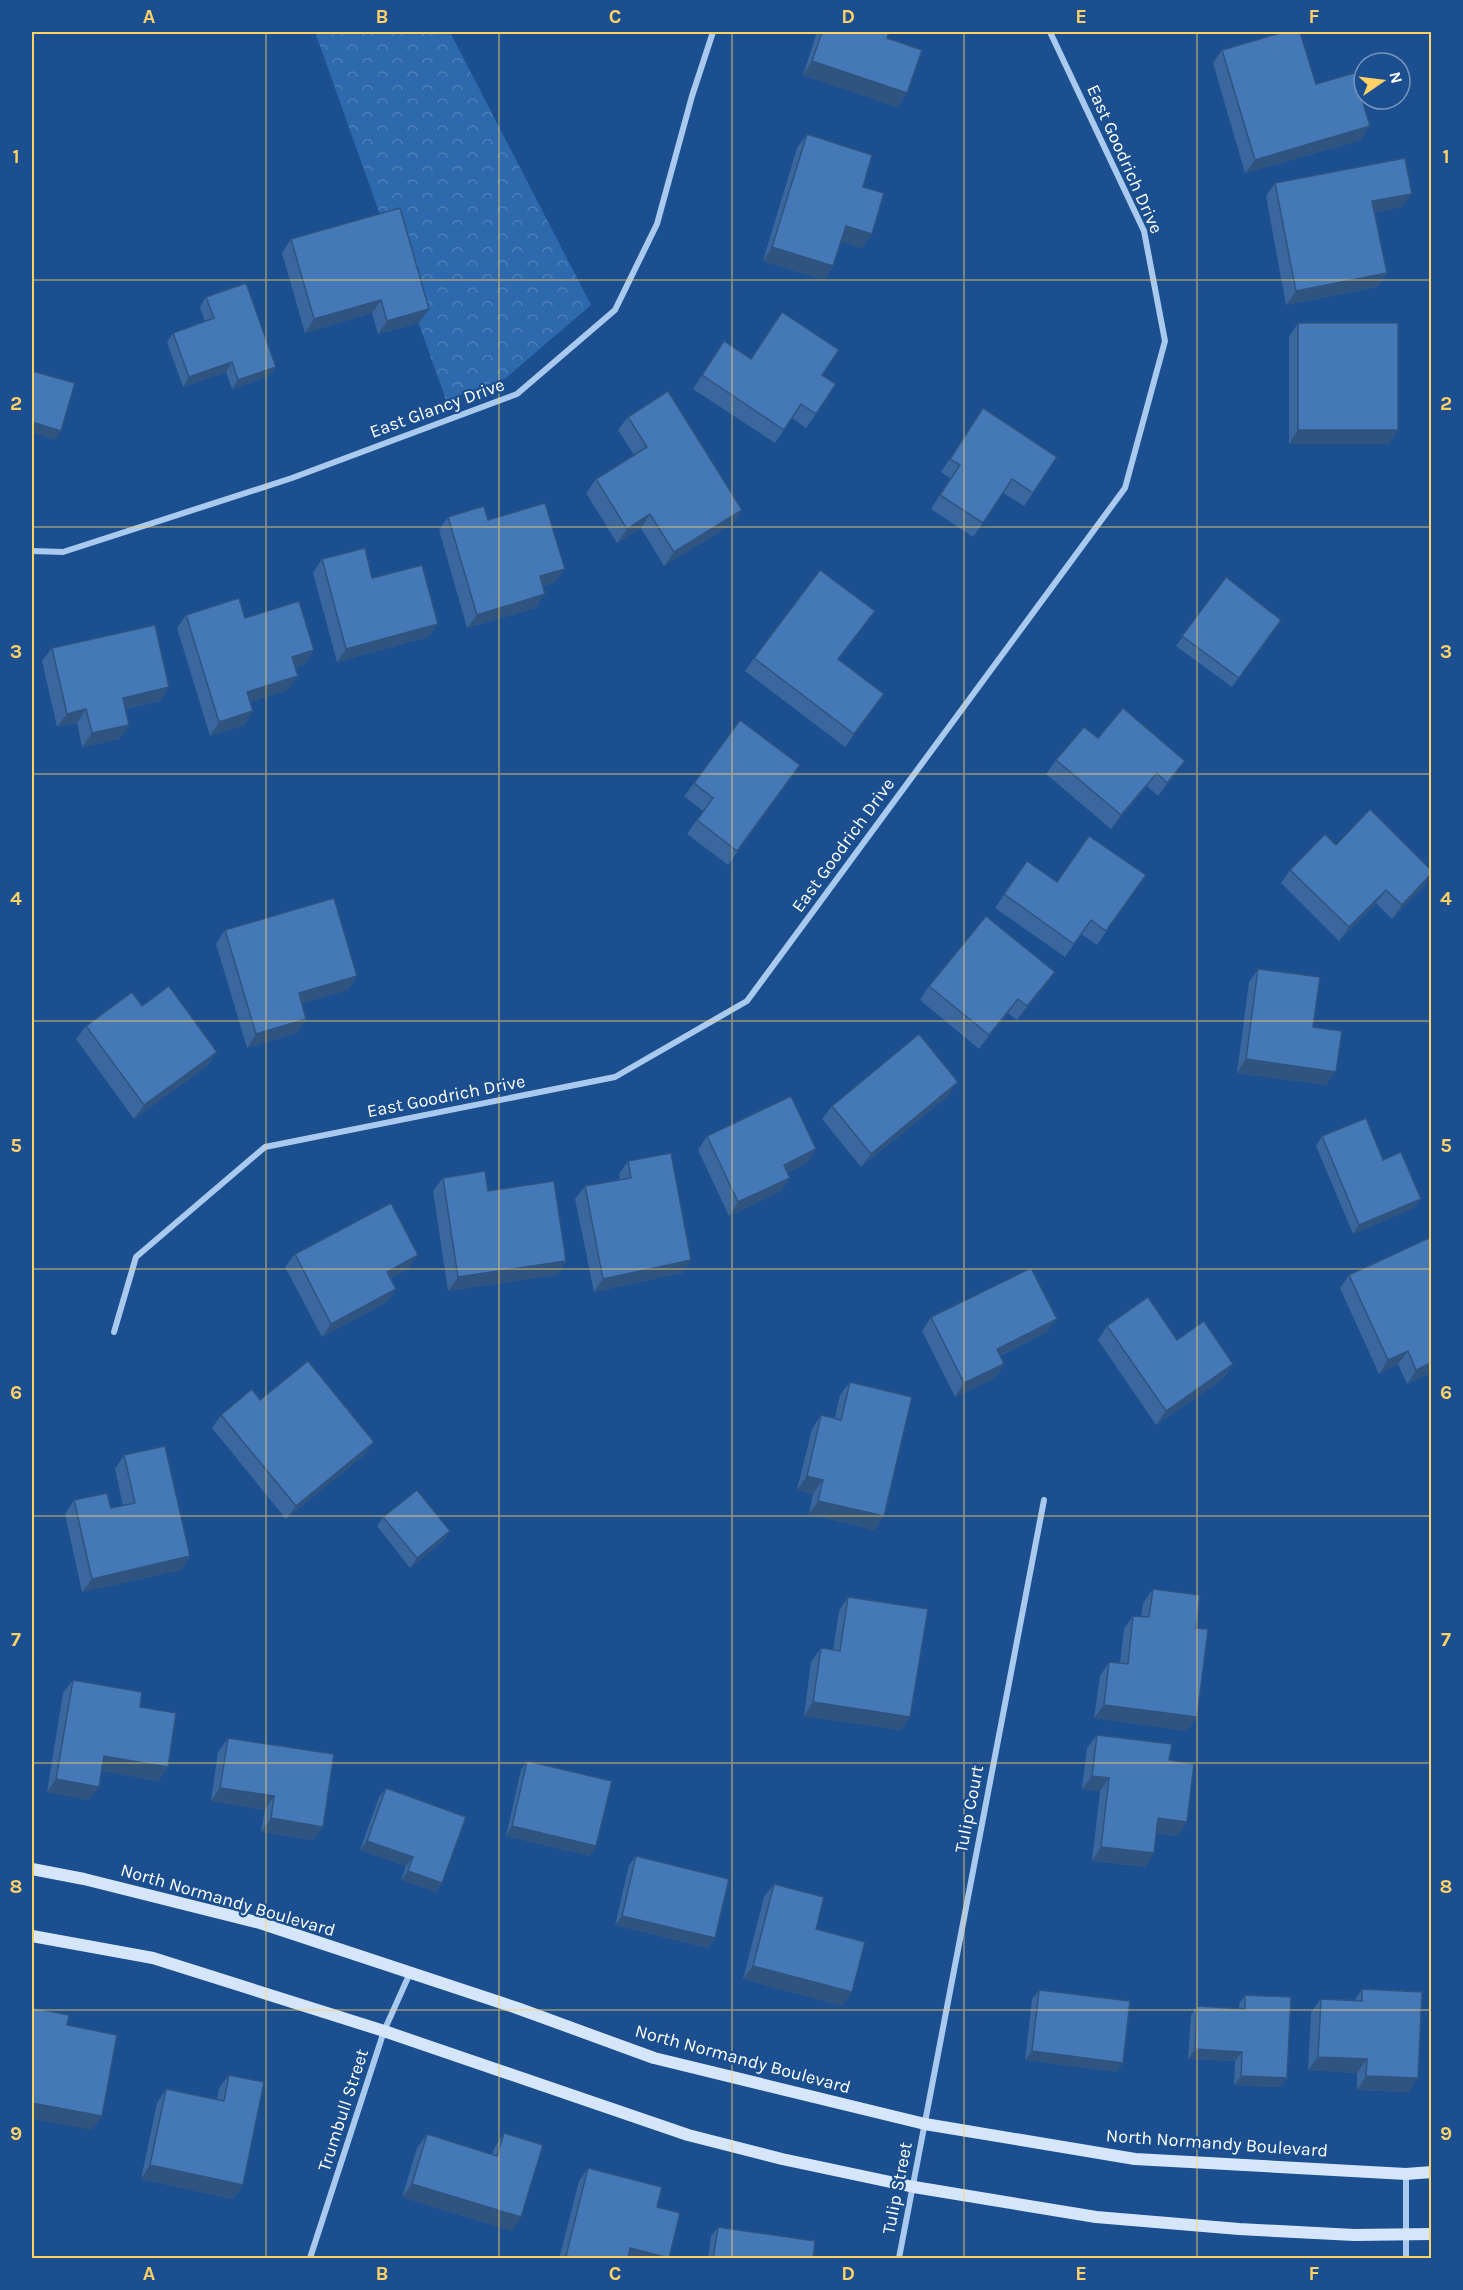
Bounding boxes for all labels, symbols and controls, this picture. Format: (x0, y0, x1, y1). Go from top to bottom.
text: A (143, 5, 156, 28)
text: B (376, 5, 388, 28)
text: C (609, 5, 621, 28)
text: D (841, 5, 855, 28)
text: E (1075, 5, 1087, 28)
text: F (1309, 5, 1320, 28)
north arrow (1352, 51, 1412, 111)
text: N (1385, 70, 1407, 85)
street label: East Goodrich Drive (1082, 81, 1168, 237)
text: 1 (12, 145, 20, 168)
text: 1 (1442, 145, 1450, 168)
street label: East Glancy Drive (367, 373, 507, 443)
text: 2 (10, 392, 22, 415)
text: 2 (1440, 392, 1452, 415)
text: 3 (10, 640, 22, 663)
text: 3 (1440, 640, 1452, 663)
street label: East Goodrich Drive (787, 773, 899, 917)
text: 4 (10, 887, 22, 910)
text: 4 (1440, 887, 1452, 910)
street label: East Goodrich Drive (365, 1070, 527, 1122)
text: 5 (10, 1134, 22, 1157)
text: 5 (1440, 1134, 1452, 1157)
text: 6 (10, 1381, 22, 1404)
text: 6 (1440, 1381, 1452, 1404)
text: 7 (11, 1628, 21, 1651)
text: 7 (1441, 1628, 1451, 1651)
street label: Tulip Court (950, 1763, 988, 1855)
street label: North Normandy Boulevard (118, 1859, 338, 1941)
text: 8 (10, 1875, 22, 1898)
text: 8 (1440, 1875, 1452, 1898)
street label: North Normandy Boulevard (633, 2020, 853, 2098)
street label: Trumbull Street (313, 2046, 373, 2174)
text: 9 (10, 2122, 22, 2145)
text: 9 (1440, 2122, 1452, 2145)
street label: North Normandy Boulevard (1105, 2124, 1329, 2162)
street label: Tulip Street (877, 2140, 917, 2236)
text: A (143, 2262, 156, 2285)
text: B (376, 2262, 388, 2285)
text: C (609, 2262, 621, 2285)
text: D (841, 2262, 855, 2285)
text: E (1075, 2262, 1087, 2285)
text: F (1309, 2262, 1320, 2285)

